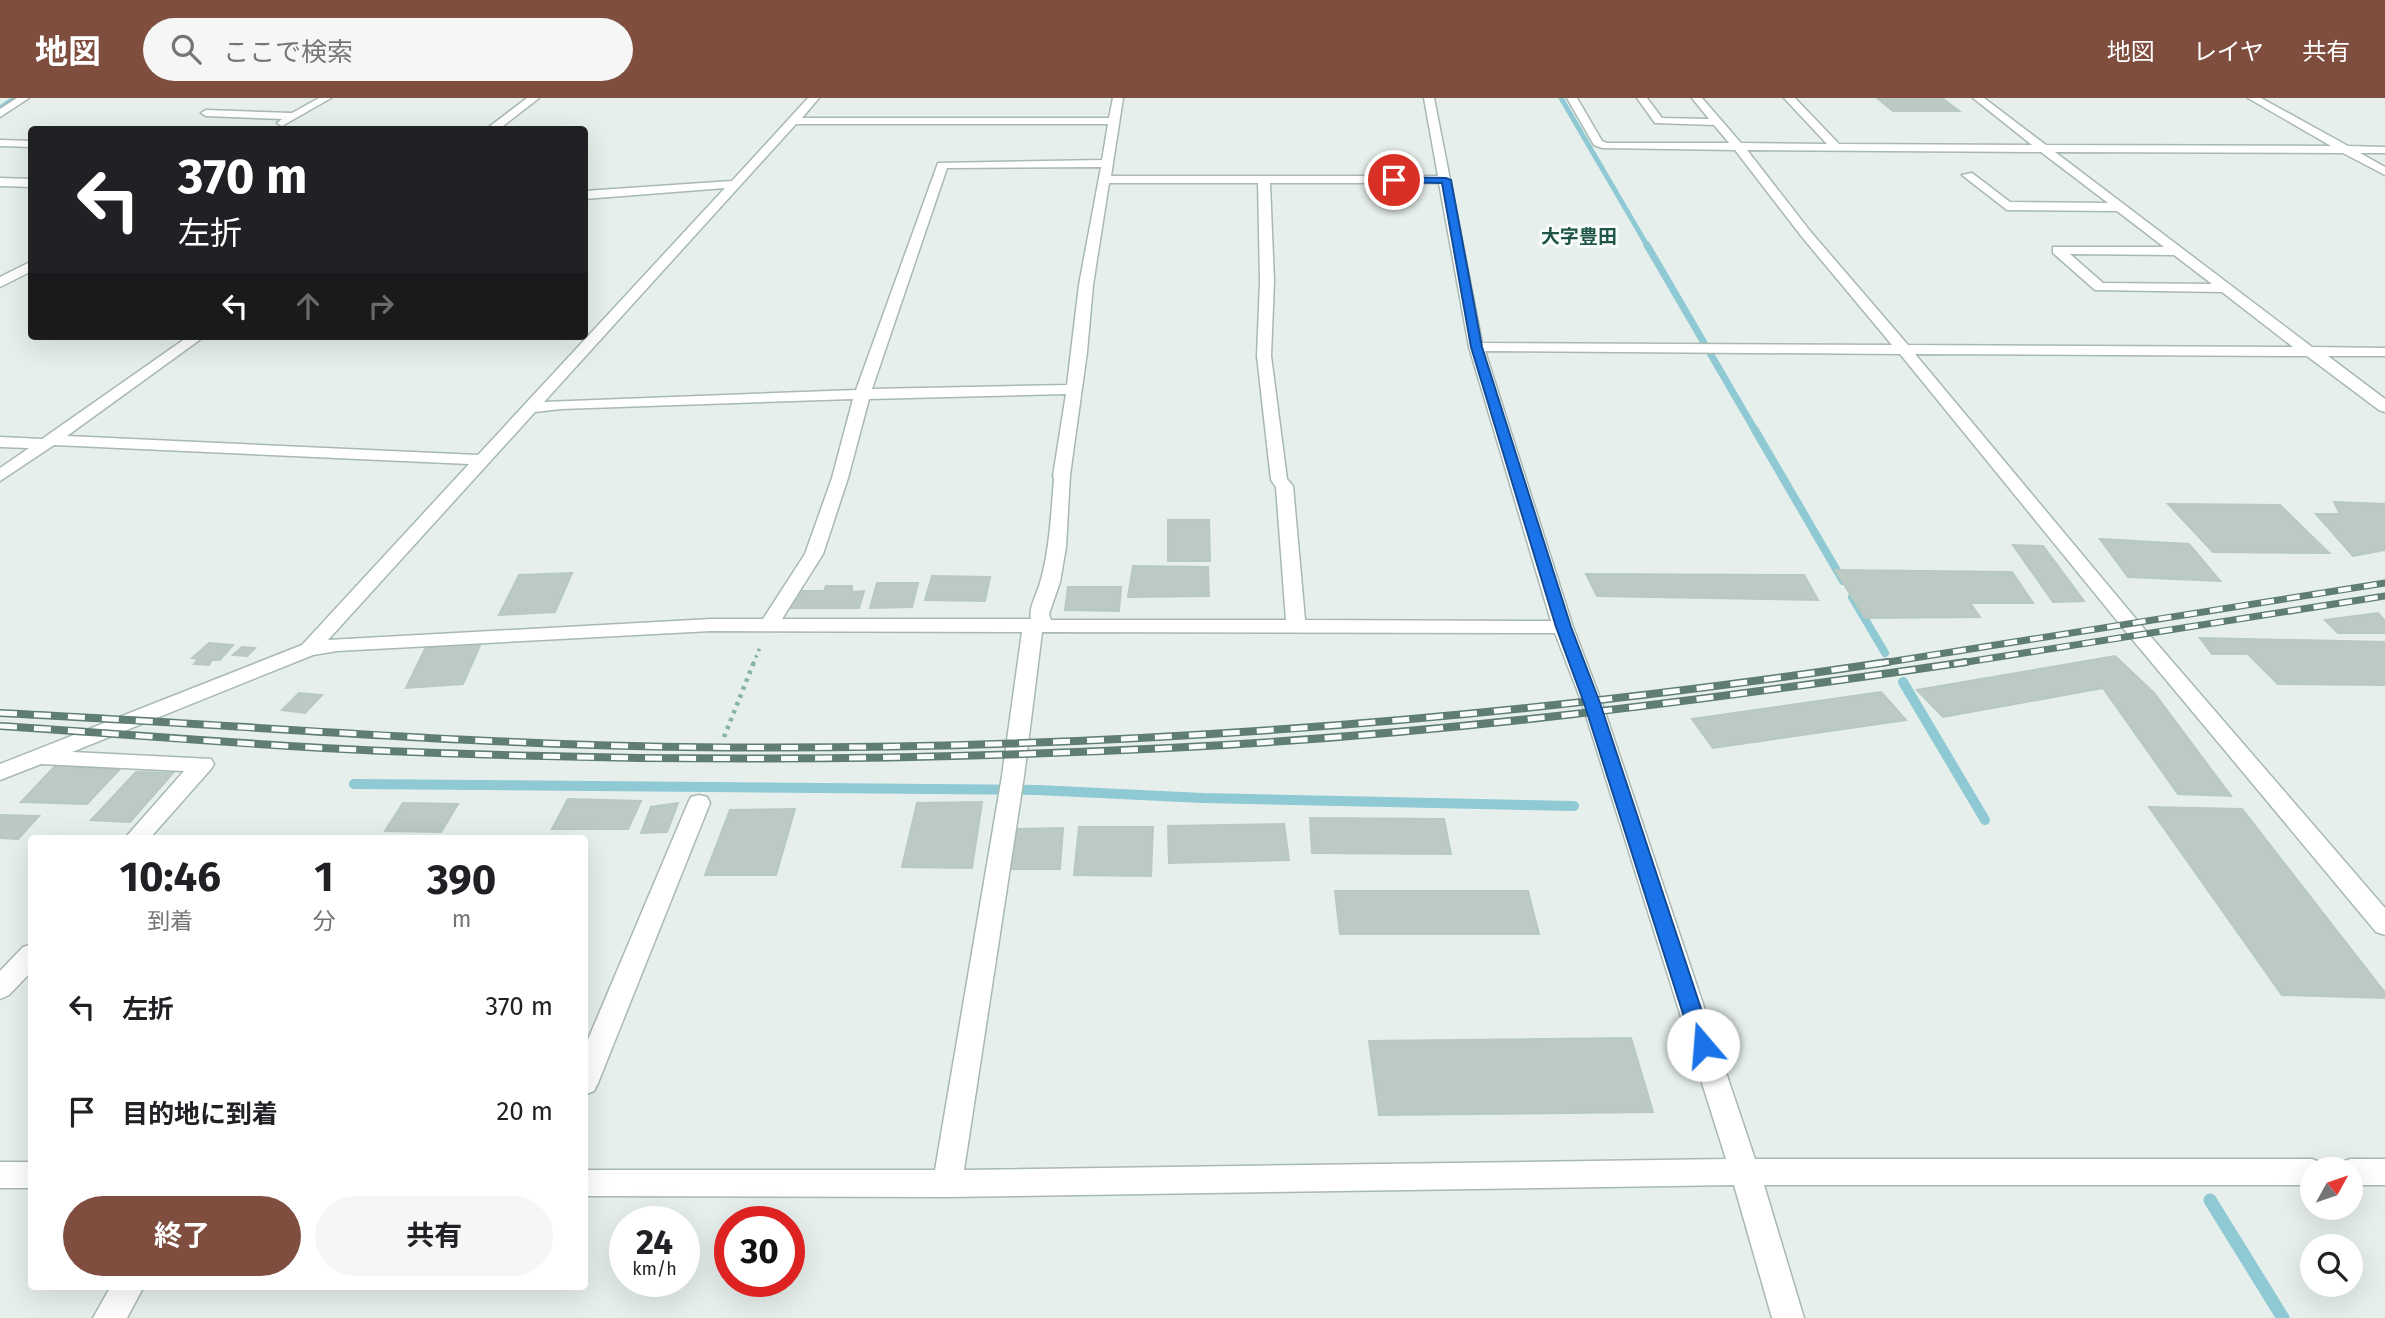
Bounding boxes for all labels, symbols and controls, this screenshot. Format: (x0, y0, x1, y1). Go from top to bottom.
search box (143, 18, 633, 81)
icon: search (167, 30, 205, 68)
text: 地図 (35, 32, 101, 72)
text: ここで検索 (223, 37, 353, 68)
text: 地図 (2107, 38, 2155, 66)
text: レイヤ (2193, 38, 2264, 66)
text: 共有 (2302, 38, 2350, 66)
text: 370 m (178, 147, 307, 206)
pin (1364, 150, 1424, 210)
icon: left (63, 154, 154, 245)
icon: arrive (1375, 161, 1413, 199)
text: 左折 (178, 214, 242, 252)
district label: 大字豊田 (1541, 225, 1617, 248)
icon: left (216, 287, 254, 325)
icon: ahead (289, 287, 327, 325)
icon: right (362, 287, 400, 325)
text: 10:46 (120, 852, 221, 902)
text: 1 (314, 852, 334, 902)
text: 390 (427, 855, 496, 905)
text: m (452, 905, 472, 933)
text: 到着 (147, 907, 193, 935)
text: 分 (312, 907, 335, 935)
icon: left (63, 988, 101, 1026)
text: 370 m (485, 991, 553, 1022)
text: 左折 (122, 994, 174, 1025)
position arrow (1666, 1008, 1740, 1082)
icon: arrive (63, 1093, 101, 1131)
text: 20 m (496, 1096, 553, 1127)
text: 目的地に到着 (122, 1099, 278, 1130)
north arrow (2300, 1157, 2362, 1220)
map controls (2300, 1157, 2363, 1297)
button: 終了 (63, 1196, 301, 1276)
button: 共有 (315, 1196, 553, 1276)
speed limit sign: 30 (714, 1206, 805, 1297)
text: 24 (636, 1221, 673, 1263)
button: search (2300, 1234, 2363, 1297)
text: km/h (632, 1258, 677, 1280)

